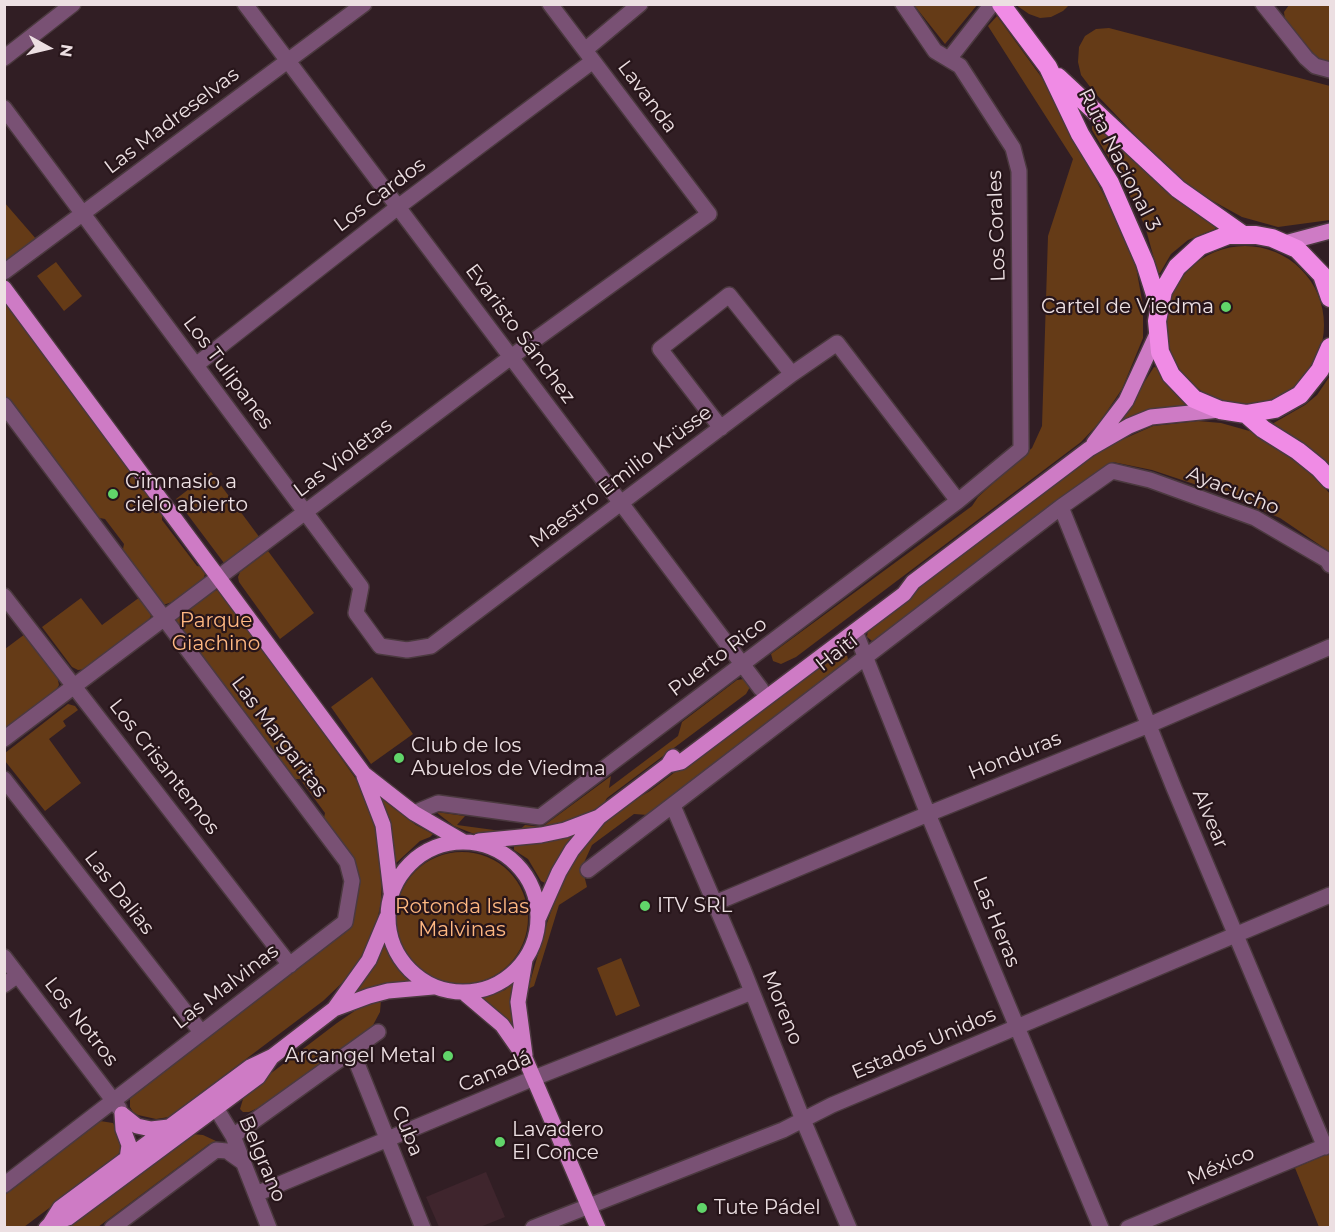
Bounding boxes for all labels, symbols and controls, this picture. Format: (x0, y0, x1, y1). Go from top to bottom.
north arrow (18, 18, 78, 78)
text: N (56, 43, 77, 58)
street label: Lavanda (612, 56, 682, 138)
street label: Las Madreselvas (100, 63, 244, 179)
street label: Ruta Nacional 3 (1073, 85, 1165, 235)
street label: Los Cardos (329, 153, 431, 237)
street label: Los Corales (983, 170, 1011, 282)
street label: Evaristo Sánchez (460, 260, 580, 408)
place label: Cartel de Viedma (1041, 295, 1214, 319)
marker: Cartel de Viedma (1219, 300, 1233, 314)
street label: Los Tulipanes (178, 312, 278, 434)
street label: Maestro Emilio Krüsse (525, 401, 717, 553)
street label: Las Violetas (289, 413, 397, 503)
street label: Ayacucho (1183, 462, 1283, 520)
place label: Gimnasio a cielo abierto (125, 470, 248, 517)
marker: Gimnasio a cielo abierto (106, 487, 120, 501)
park label: Parque Giachino (172, 609, 260, 656)
street label: Puerto Rico (664, 612, 772, 702)
street label: Haití (811, 629, 863, 677)
street label: Las Margaritas (226, 672, 332, 802)
street label: Los Crisantemos (104, 695, 224, 839)
street label: Honduras (965, 727, 1065, 785)
place label: Club de los Abuelos de Viedma (411, 734, 606, 781)
marker: Club de los Abuelos de Viedma (392, 751, 406, 765)
street label: Alvear (1187, 786, 1233, 852)
street label: Las Dalias (79, 847, 159, 939)
street label: Las Heras (967, 873, 1025, 971)
place label: ITV SRL (657, 894, 732, 918)
park label: Rotonda Islas Malvinas (395, 895, 529, 942)
marker: ITV SRL (638, 899, 652, 913)
street label: Las Malvinas (168, 939, 284, 1035)
street label: Moreno (756, 968, 808, 1048)
street label: Los Notros (39, 973, 123, 1071)
street label: Estados Unidos (848, 1003, 1000, 1085)
place label: Arcangel Metal (285, 1044, 436, 1068)
street label: Canadá (455, 1046, 535, 1098)
marker: Arcangel Metal (441, 1049, 455, 1063)
street label: Cuba (386, 1102, 428, 1160)
street label: Belgrano (233, 1112, 291, 1206)
place label: Lavadero El Conce (512, 1118, 604, 1165)
marker: Lavadero El Conce (493, 1135, 507, 1149)
street label: México (1184, 1141, 1258, 1191)
place label: Tute Pádel (714, 1196, 821, 1220)
marker: Tute Pádel (695, 1201, 709, 1215)

